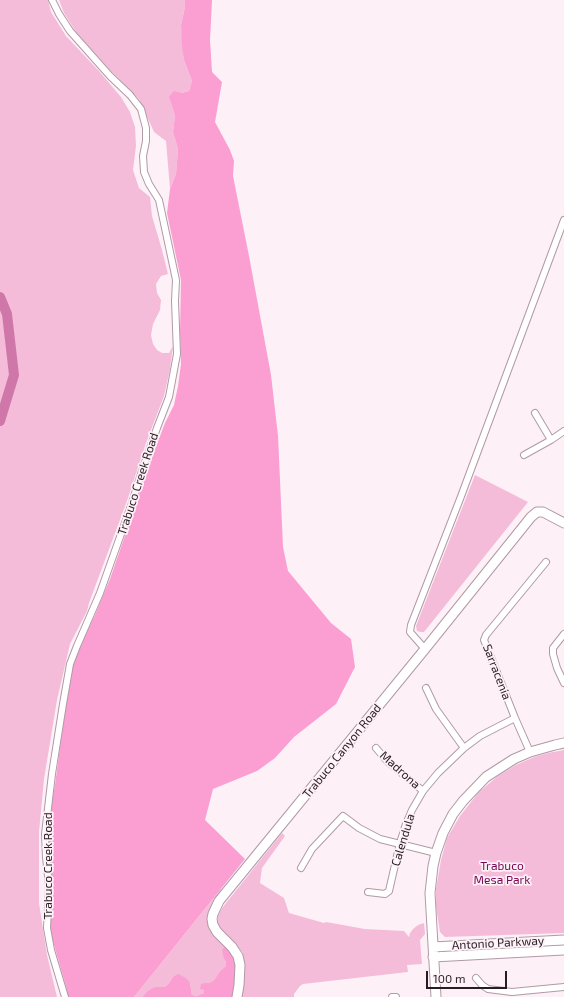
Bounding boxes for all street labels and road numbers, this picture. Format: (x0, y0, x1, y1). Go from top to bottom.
street label: Trabuco Creek Road (115, 431, 161, 537)
street label: Sarracenia (480, 642, 514, 702)
street label: Trabuco Canyon Road (300, 701, 384, 801)
street label: Madrona (377, 748, 423, 792)
street label: Trabuco Creek Road (41, 812, 55, 920)
street label: Calendula (388, 812, 418, 868)
street label: Antonio Parkway (451, 933, 545, 953)

